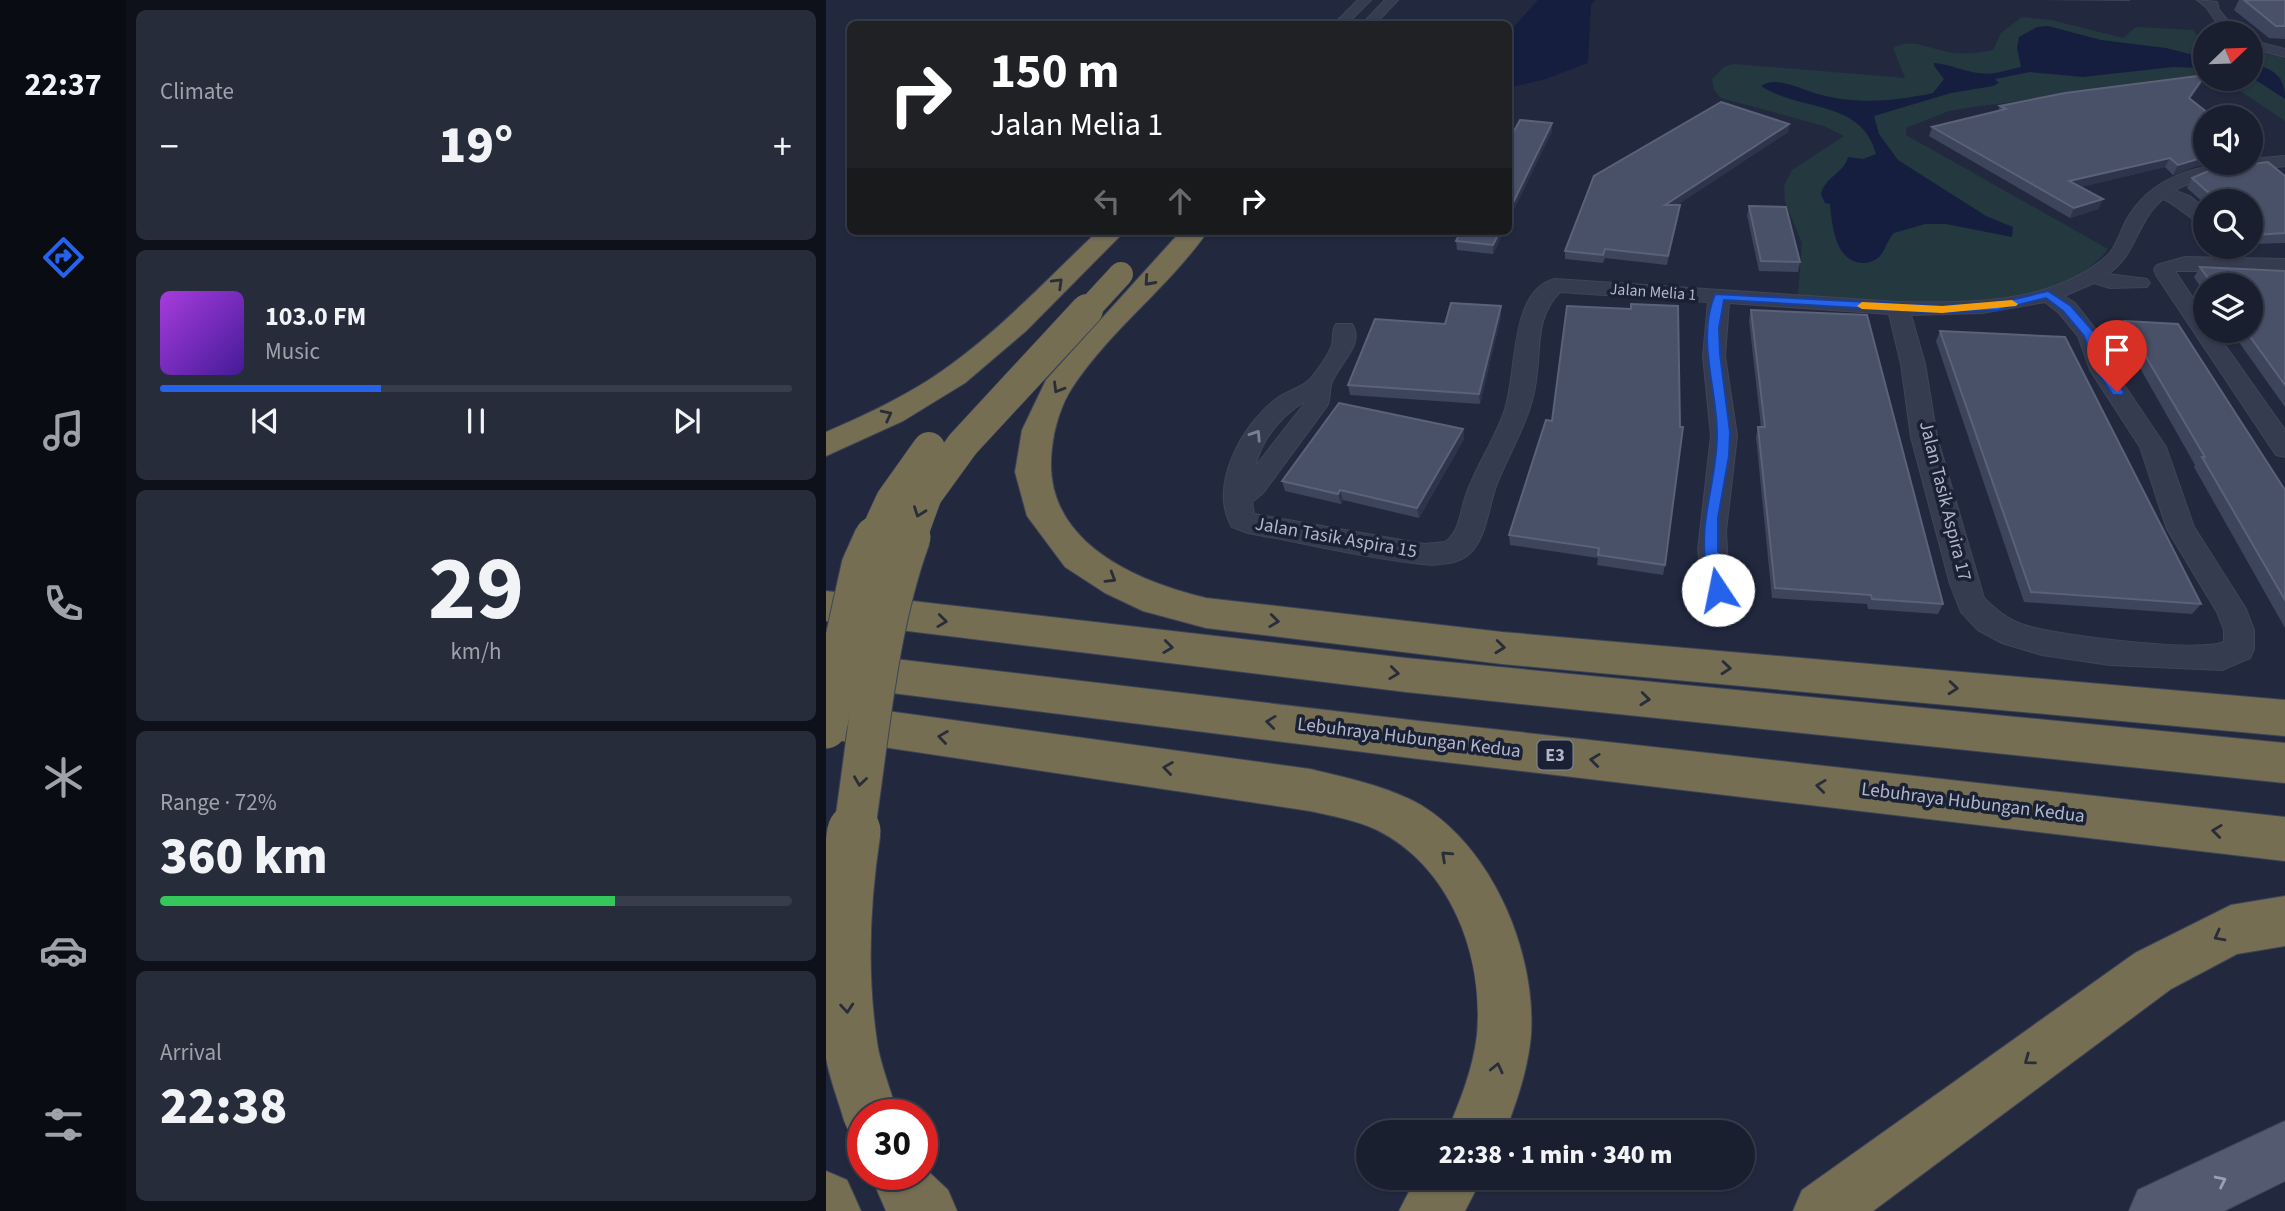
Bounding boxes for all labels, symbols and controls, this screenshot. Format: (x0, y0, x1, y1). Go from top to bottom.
north arrow (2193, 21, 2263, 91)
map controls (2193, 21, 2263, 343)
text: 150 m (990, 37, 1119, 107)
icon: right (875, 49, 966, 140)
text: 22:37 (24, 62, 102, 108)
text: Climate (160, 75, 234, 108)
text: Jalan Melia 1 (990, 102, 1163, 148)
button: sound (2193, 105, 2263, 175)
text: 19° (439, 109, 513, 183)
text: − (160, 120, 179, 174)
text: + (773, 120, 792, 174)
icon: left (1088, 182, 1126, 220)
icon: ahead (1161, 182, 1199, 220)
icon: right (1234, 182, 1272, 220)
button: search (2193, 189, 2263, 259)
icon: directions (39, 233, 88, 282)
one-way arrow (1145, 273, 1157, 286)
button: layers (2193, 273, 2263, 343)
one-way arrow (1050, 278, 1063, 291)
street label: Jalan Melia 1 (1609, 278, 1697, 306)
text: 103.0 FM (265, 298, 366, 335)
pin (2087, 320, 2147, 392)
icon: arrive (2098, 331, 2136, 369)
text: Music (265, 335, 320, 368)
one-way arrow (1054, 381, 1067, 394)
icon: previous (246, 402, 284, 440)
icon: pause (457, 402, 495, 440)
icon: next (668, 402, 706, 440)
icon: music (39, 406, 88, 455)
one-way arrow (880, 410, 892, 424)
street label: Jalan Tasik Aspira 17 (1912, 418, 1978, 584)
one-way arrow (1248, 430, 1261, 443)
one-way arrow (914, 505, 928, 517)
street label: Jalan Tasik Aspira 15 (1253, 510, 1419, 566)
text: 29 (428, 525, 524, 654)
position arrow (1681, 553, 1755, 627)
one-way arrow (1104, 570, 1117, 583)
icon: phone (39, 579, 88, 628)
one-way arrow (1268, 613, 1280, 628)
one-way arrow (936, 614, 948, 629)
text: km/h (450, 635, 502, 668)
one-way arrow (1162, 640, 1174, 655)
one-way arrow (1494, 640, 1506, 655)
one-way arrow (1721, 660, 1732, 675)
one-way arrow (1388, 666, 1400, 681)
one-way arrow (1947, 681, 1959, 696)
one-way arrow (1640, 691, 1651, 706)
street label: Lebuhraya Hubungan Kedua (1296, 711, 1522, 765)
one-way arrow (1266, 714, 1277, 729)
one-way arrow (937, 730, 949, 745)
road number: E3 (1538, 740, 1572, 770)
one-way arrow (1589, 752, 1601, 767)
icon: climate (39, 753, 88, 802)
one-way arrow (1162, 761, 1174, 776)
one-way arrow (853, 775, 868, 787)
street label: Lebuhraya Hubungan Kedua (1860, 776, 2086, 830)
one-way arrow (1815, 778, 1827, 793)
text: Range · 72% (160, 786, 277, 819)
text: 360 km (160, 820, 328, 894)
one-way arrow (2211, 823, 2223, 838)
one-way arrow (1441, 851, 1454, 864)
icon: car (39, 926, 88, 975)
one-way arrow (2214, 928, 2226, 941)
one-way arrow (839, 1002, 854, 1013)
text: Arrival (160, 1036, 222, 1069)
one-way arrow (2024, 1051, 2037, 1064)
one-way arrow (1489, 1062, 1503, 1074)
text: 22:38 (160, 1070, 287, 1144)
speed limit sign: 30 (847, 1099, 938, 1190)
icon: filters (39, 1100, 88, 1149)
text: 22:38 · 1 min · 340 m (1439, 1136, 1672, 1173)
one-way arrow (2214, 1175, 2226, 1189)

